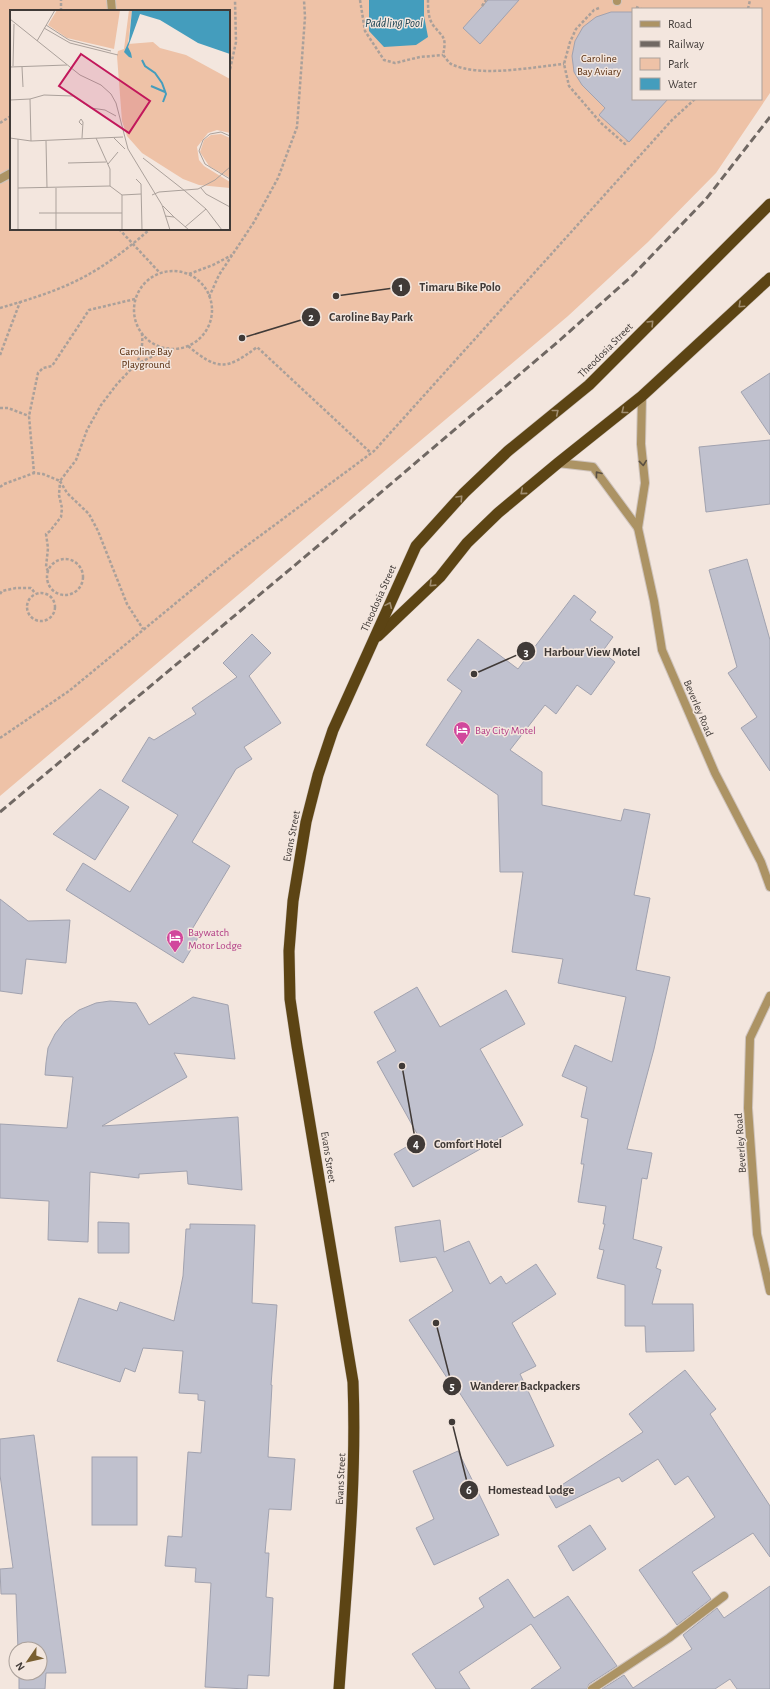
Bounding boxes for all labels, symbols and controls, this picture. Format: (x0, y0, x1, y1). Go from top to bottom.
legend (632, 8, 762, 100)
inset map (10, 10, 230, 230)
water label: Paddling Pool (365, 17, 423, 29)
text: Road (668, 18, 692, 30)
text: Railway (668, 38, 704, 51)
park label: Caroline Bay Aviary (577, 53, 621, 77)
text: Park (668, 58, 689, 70)
text: Water (668, 78, 697, 90)
callout: Timaru Bike Polo (391, 275, 509, 299)
text: 1 (399, 281, 403, 293)
text: Timaru Bike Polo (419, 281, 501, 293)
one-way arrow (738, 300, 746, 307)
callout: Caroline Bay Park (301, 305, 421, 329)
text: 2 (308, 311, 314, 323)
text: Caroline Bay Park (329, 311, 413, 324)
one-way arrow (646, 320, 654, 328)
street label: Theodosia Street (576, 321, 635, 380)
park label: Caroline Bay Playground (119, 346, 173, 370)
one-way arrow (622, 406, 629, 413)
one-way arrow (552, 409, 559, 416)
one-way arrow (638, 460, 647, 466)
one-way arrow (596, 471, 603, 478)
one-way arrow (520, 488, 527, 495)
one-way arrow (455, 495, 462, 503)
street label: Theodosia Street (359, 563, 398, 633)
one-way arrow (429, 579, 437, 587)
one-way arrow (384, 602, 392, 610)
callout: Harbour View Motel (516, 639, 648, 663)
text: 3 (523, 646, 529, 658)
text: Harbour View Motel (544, 646, 640, 658)
street label: Beverley Road (682, 678, 715, 738)
hotel icon: Bay City Motel (452, 720, 472, 745)
place label: Bay City Motel (475, 725, 536, 736)
street label: Evans Street (281, 809, 302, 863)
place label: Baywatch Motor Lodge (188, 927, 242, 951)
hotel icon: Baywatch Motor Lodge (165, 928, 185, 953)
street label: Beverley Road (733, 1112, 748, 1173)
street label: Evans Street (319, 1131, 338, 1184)
callout: Comfort Hotel (406, 1132, 510, 1156)
text: 4 (413, 1138, 419, 1150)
text: Comfort Hotel (434, 1138, 502, 1150)
callout: Wanderer Backpackers (442, 1374, 588, 1398)
text: 5 (449, 1380, 455, 1392)
text: Wanderer Backpackers (470, 1380, 580, 1392)
street label: Evans Street (334, 1452, 347, 1505)
callout: Homestead Lodge (459, 1478, 582, 1502)
text: 6 (466, 1484, 472, 1496)
text: Homestead Lodge (488, 1484, 575, 1496)
north arrow (8, 1641, 48, 1681)
text: N (13, 1660, 27, 1673)

